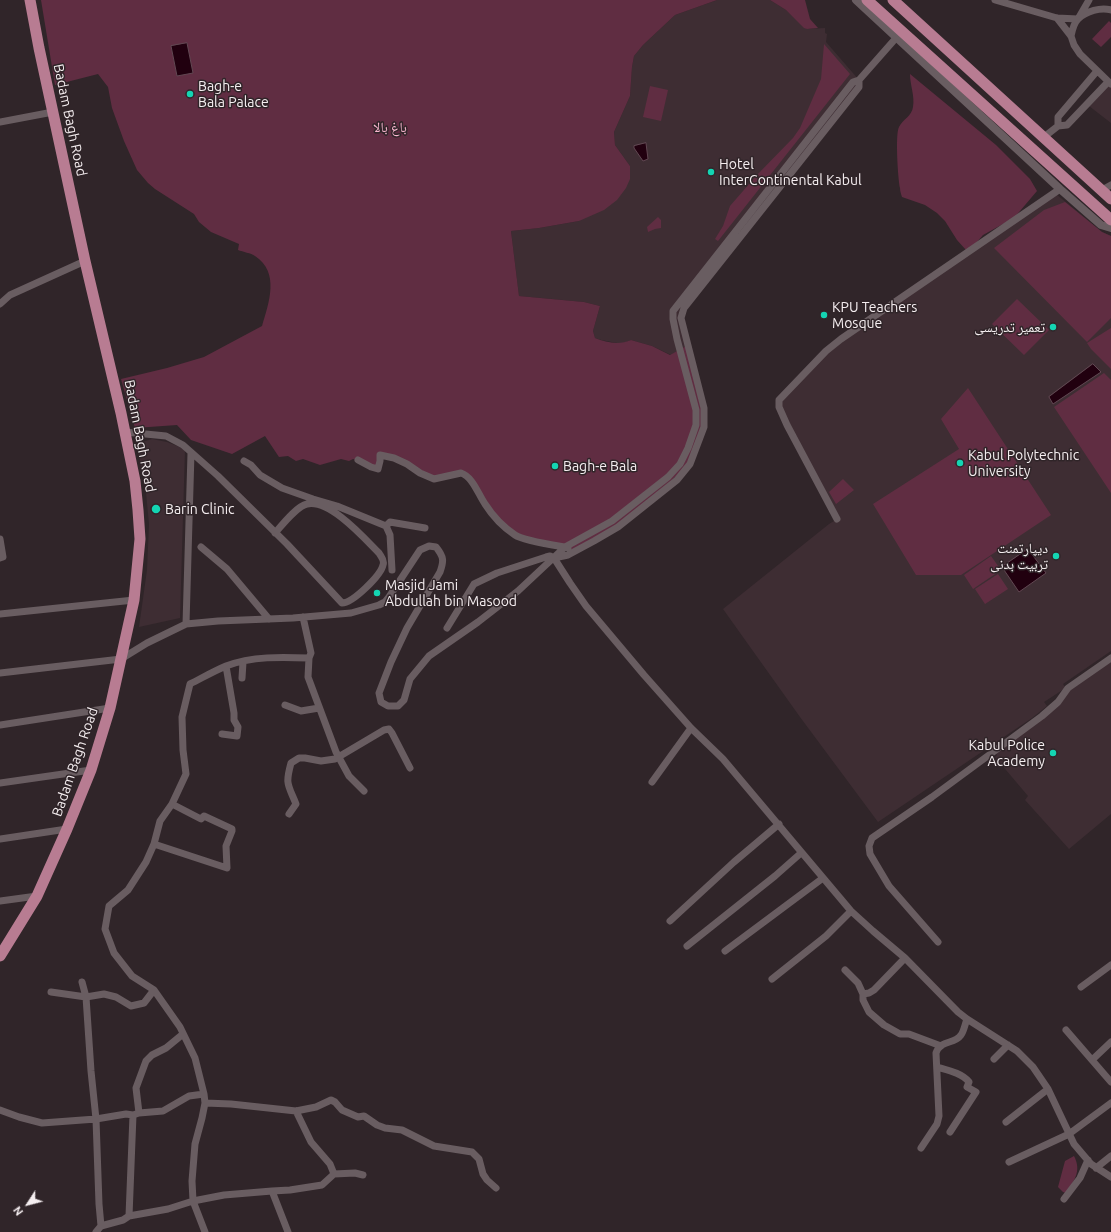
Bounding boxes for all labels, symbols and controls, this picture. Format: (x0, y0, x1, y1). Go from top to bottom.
street label: Badam Bagh Road (50, 62, 90, 178)
place label: Bagh-e Bala Palace (198, 78, 269, 110)
marker: Bagh-e Bala Palace (185, 89, 195, 99)
park label: باغ بالا (373, 119, 407, 135)
place label: Hotel InterContinental Kabul (719, 156, 862, 188)
marker: Hotel InterContinental Kabul (706, 167, 716, 177)
place label: KPU Teachers Mosque (832, 299, 917, 332)
marker: KPU Teachers Mosque (819, 310, 829, 320)
place label: تعمیر تدریسی (974, 319, 1045, 335)
marker: تعمیر تدریسی (1048, 322, 1058, 332)
street label: Badam Bagh Road (121, 378, 159, 494)
place label: Kabul Polytechnic University (968, 447, 1079, 480)
place label: Bagh-e Bala (563, 458, 637, 474)
marker: Kabul Polytechnic University (955, 458, 965, 468)
marker: Bagh-e Bala (550, 461, 560, 471)
place label: Barin Clinic (165, 501, 235, 517)
marker: Barin Clinic (150, 503, 162, 515)
place label: دیپارتمنت تربیت بدنی (990, 540, 1048, 572)
marker: دیپارتمنت تربیت بدنی (1051, 551, 1061, 561)
place label: Masjid Jami Abdullah bin Masood (385, 577, 517, 610)
marker: Masjid Jami Abdullah bin Masood (372, 588, 382, 598)
street label: Badam Bagh Road (48, 705, 102, 819)
place label: Kabul Police Academy (969, 737, 1045, 770)
marker: Kabul Police Academy (1048, 748, 1058, 758)
north arrow (8, 1184, 48, 1224)
text: N (11, 1204, 26, 1218)

